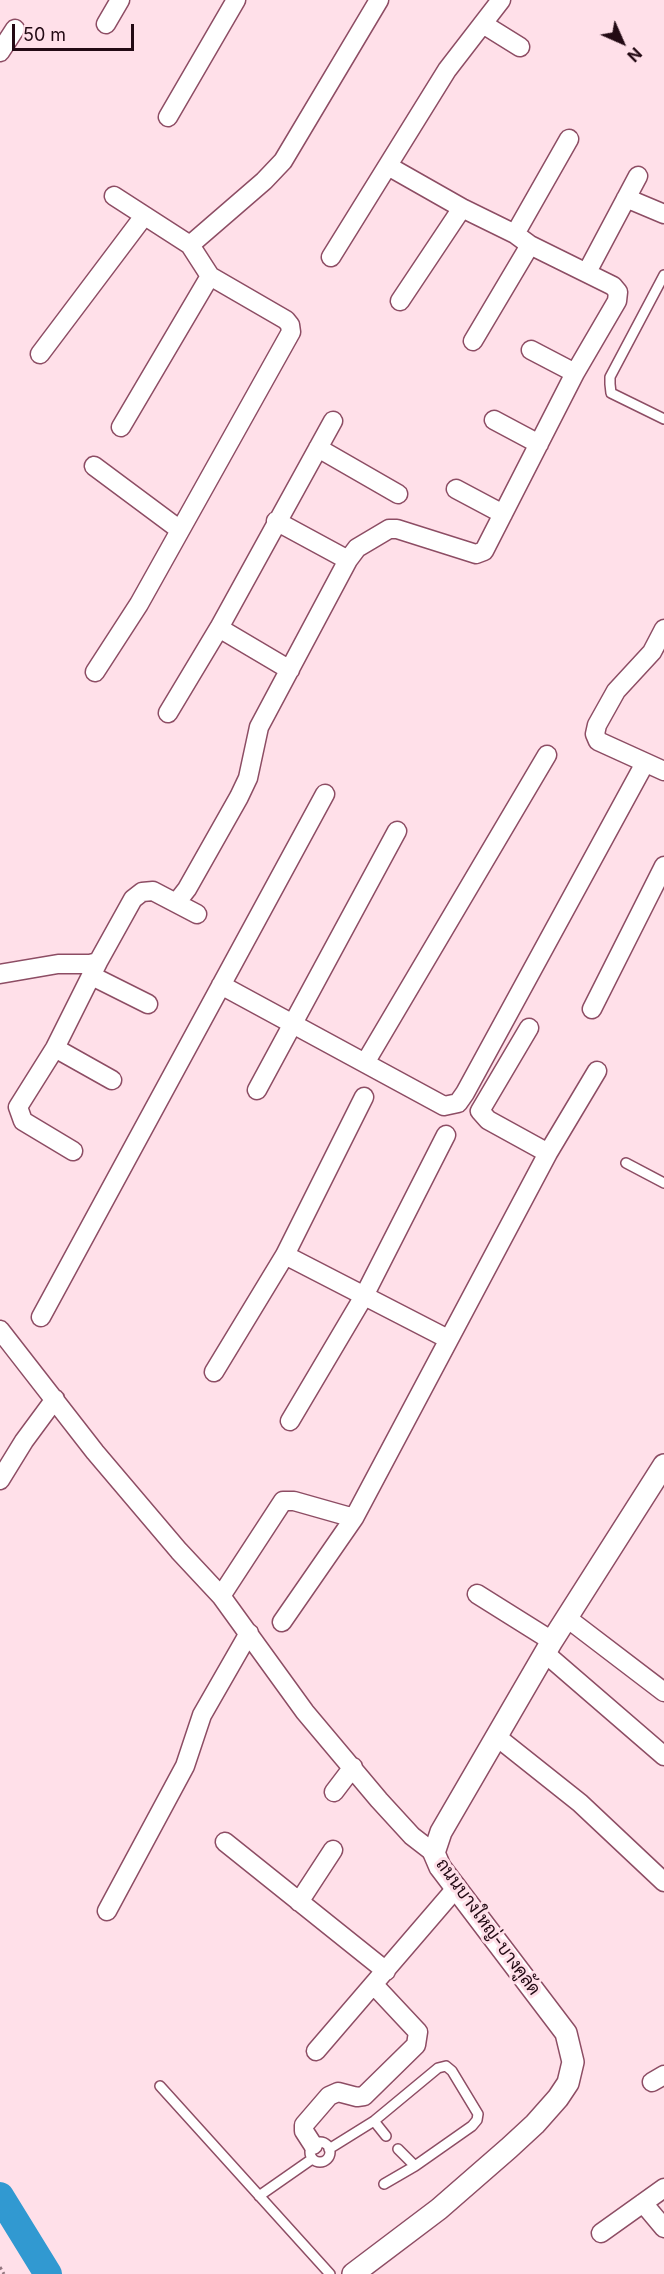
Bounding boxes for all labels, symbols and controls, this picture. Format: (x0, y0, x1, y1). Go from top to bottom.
scale bar (15, 12, 136, 50)
north arrow (592, 12, 652, 72)
text: 50 m (23, 24, 66, 45)
text: N (623, 43, 646, 66)
street label: ถนนบางใหญ่-บางคูลัด (431, 1854, 545, 2000)

